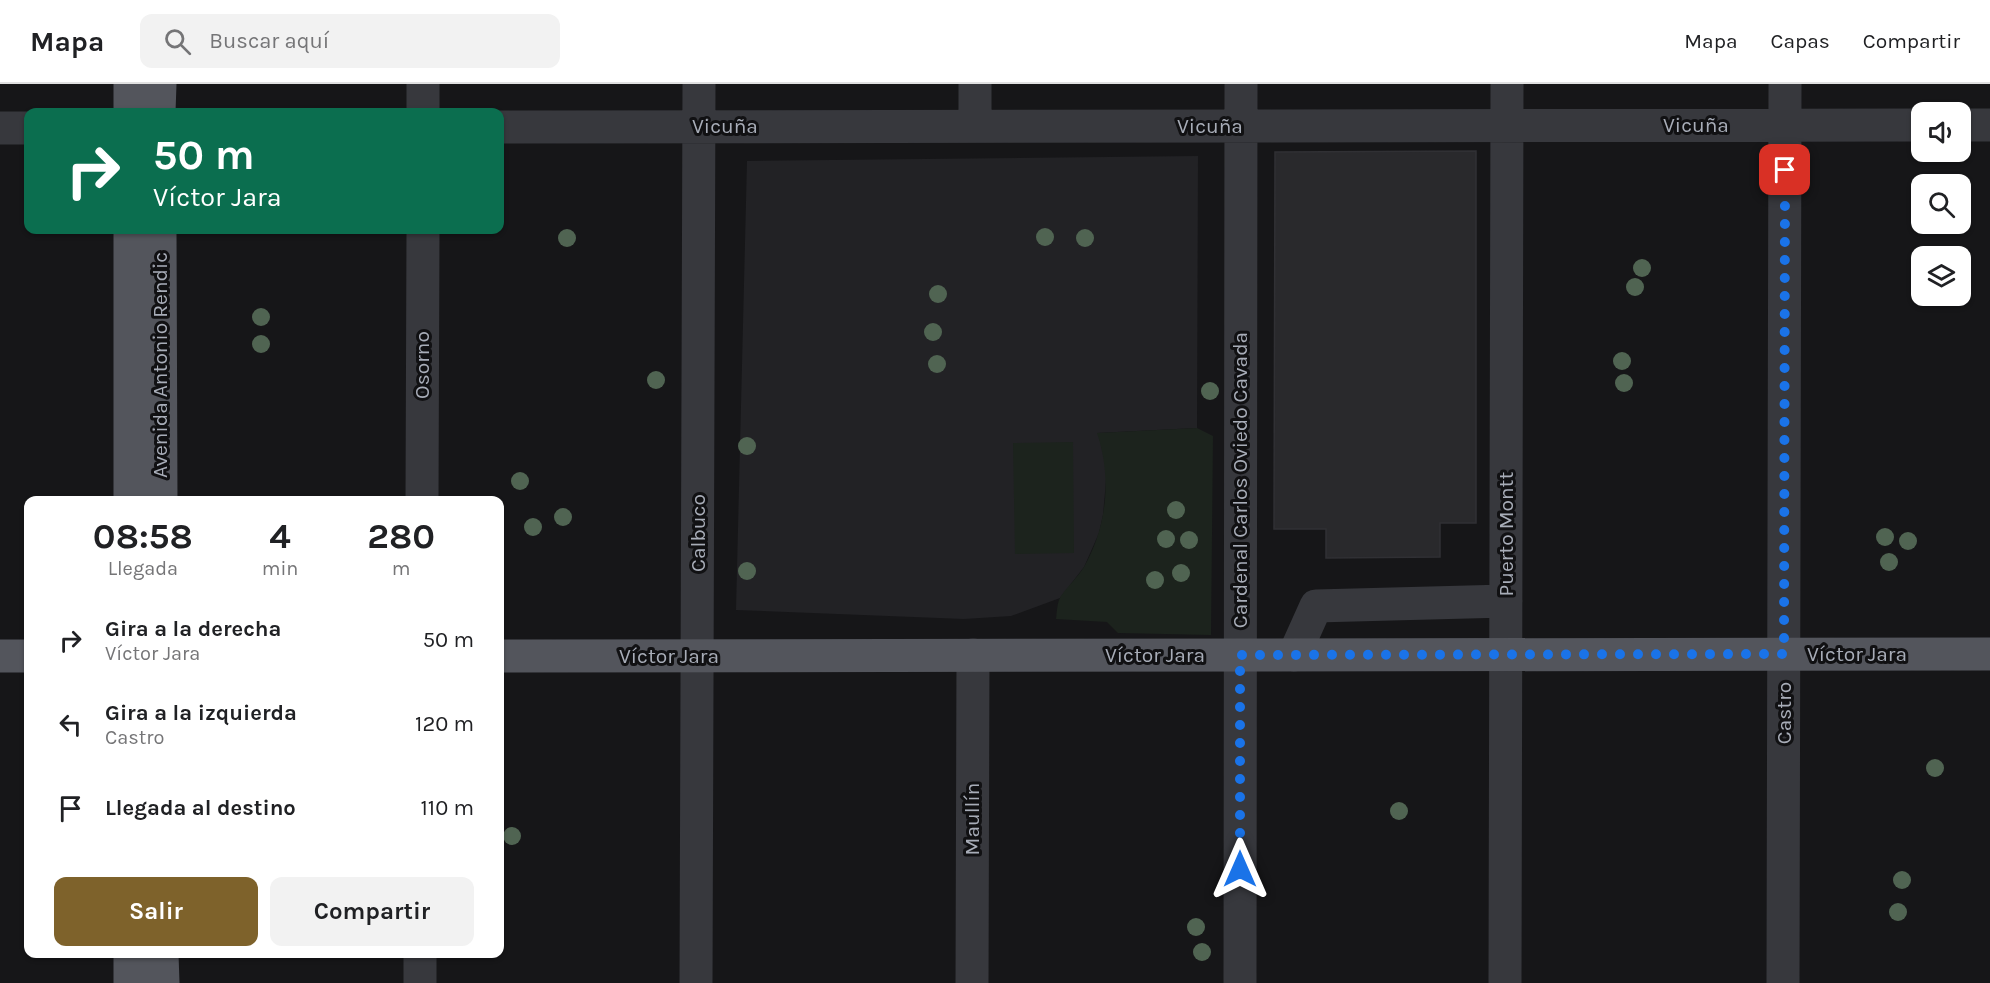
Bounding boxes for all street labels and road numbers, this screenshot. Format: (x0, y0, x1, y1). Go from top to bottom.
street label: Vicuña (1663, 113, 1729, 137)
street label: Vicuña (692, 114, 758, 138)
street label: Vicuña (1177, 114, 1243, 138)
street label: Avenida Antonio Rendic (148, 252, 172, 478)
street label: Osorno (410, 331, 434, 399)
street label: Cardenal Carlos Oviedo Cavada (1228, 332, 1252, 628)
street label: Puerto Montt (1494, 471, 1518, 596)
street label: Calbuco (686, 494, 710, 572)
street label: Víctor Jara (1807, 642, 1907, 666)
street label: Víctor Jara (1105, 643, 1205, 667)
street label: Víctor Jara (619, 644, 719, 668)
street label: Castro (1772, 682, 1796, 744)
street label: Maullín (960, 783, 984, 855)

